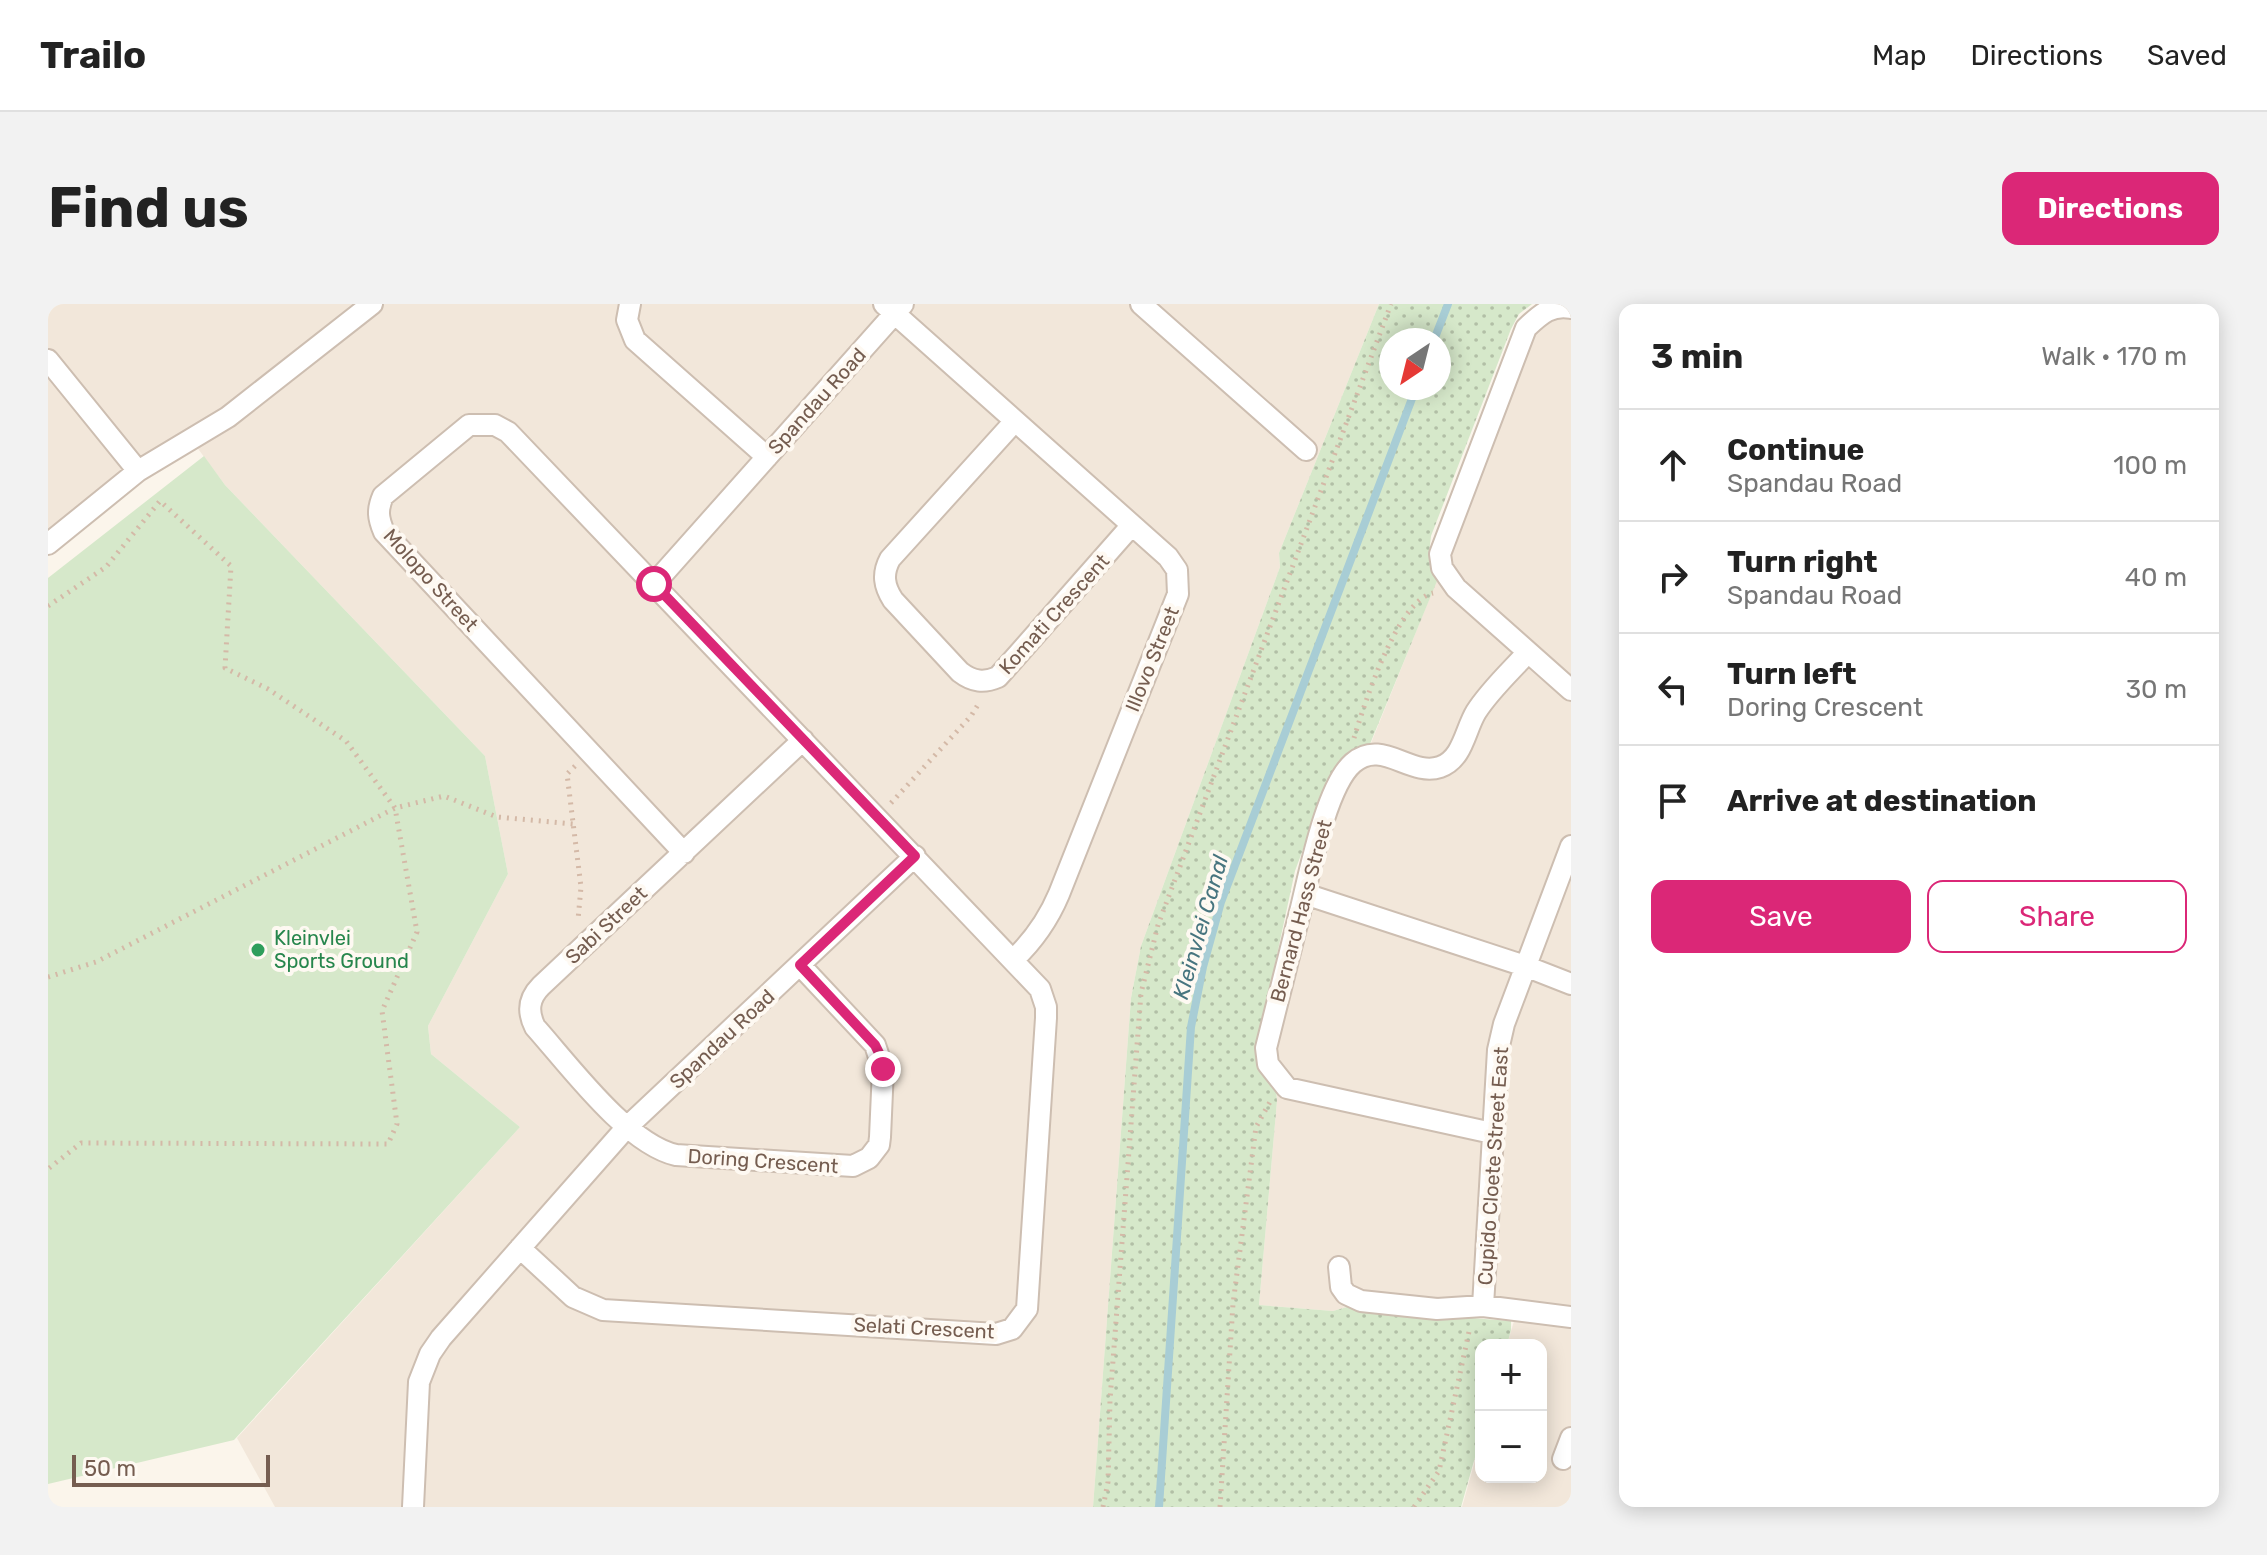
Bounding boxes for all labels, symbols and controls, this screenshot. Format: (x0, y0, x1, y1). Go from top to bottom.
text: Trailo (40, 32, 146, 78)
text: Map (1872, 39, 1926, 72)
text: Directions (1970, 39, 2103, 72)
text: Saved (2147, 39, 2227, 72)
button: Directions (2002, 172, 2219, 245)
text: Find us (48, 175, 249, 241)
north arrow (1379, 328, 1451, 400)
text: 3 min (1651, 336, 1743, 377)
text: Walk · 170 m (2041, 341, 2187, 372)
street label: Spandau Road (763, 343, 871, 459)
text: Continue (1727, 432, 1864, 468)
icon: ahead (1651, 443, 1695, 487)
text: 100 m (2113, 450, 2187, 481)
text: Spandau Road (1727, 468, 1902, 499)
street label: Molopo Street (379, 524, 483, 636)
text: Turn right (1727, 544, 1878, 580)
street label: Komati Crescent (994, 549, 1114, 679)
icon: right (1651, 555, 1695, 599)
text: 40 m (2125, 562, 2187, 593)
route start (636, 566, 672, 602)
text: Spandau Road (1727, 580, 1902, 611)
street label: Illovo Street (1120, 603, 1184, 715)
text: Turn left (1727, 656, 1857, 692)
icon: left (1651, 667, 1695, 711)
text: 30 m (2125, 674, 2187, 705)
text: Doring Crescent (1727, 692, 1923, 723)
icon: arrive (1651, 779, 1695, 823)
text: Arrive at destination (1727, 783, 2037, 819)
street label: Bernard Hass Street (1265, 817, 1337, 1005)
water label: Kleinvlei Canal (1167, 851, 1234, 1002)
button: Save (1651, 880, 1911, 953)
button: Share (1927, 880, 2187, 953)
street label: Sabi Street (560, 881, 652, 969)
place label: Kleinvlei Sports Ground (274, 926, 409, 973)
marker: Kleinvlei Sports Ground (249, 941, 267, 959)
street label: Spandau Road (665, 984, 779, 1094)
street label: Cupido Cloete Street East (1473, 1046, 1513, 1286)
route end (865, 1051, 901, 1087)
street label: Doring Crescent (687, 1144, 839, 1178)
street label: Selati Crescent (853, 1312, 995, 1344)
map controls (1475, 1339, 1547, 1483)
button: + (1475, 1339, 1547, 1411)
button: − (1475, 1411, 1547, 1483)
scale bar (72, 1451, 270, 1487)
text: 50 m (84, 1455, 136, 1482)

